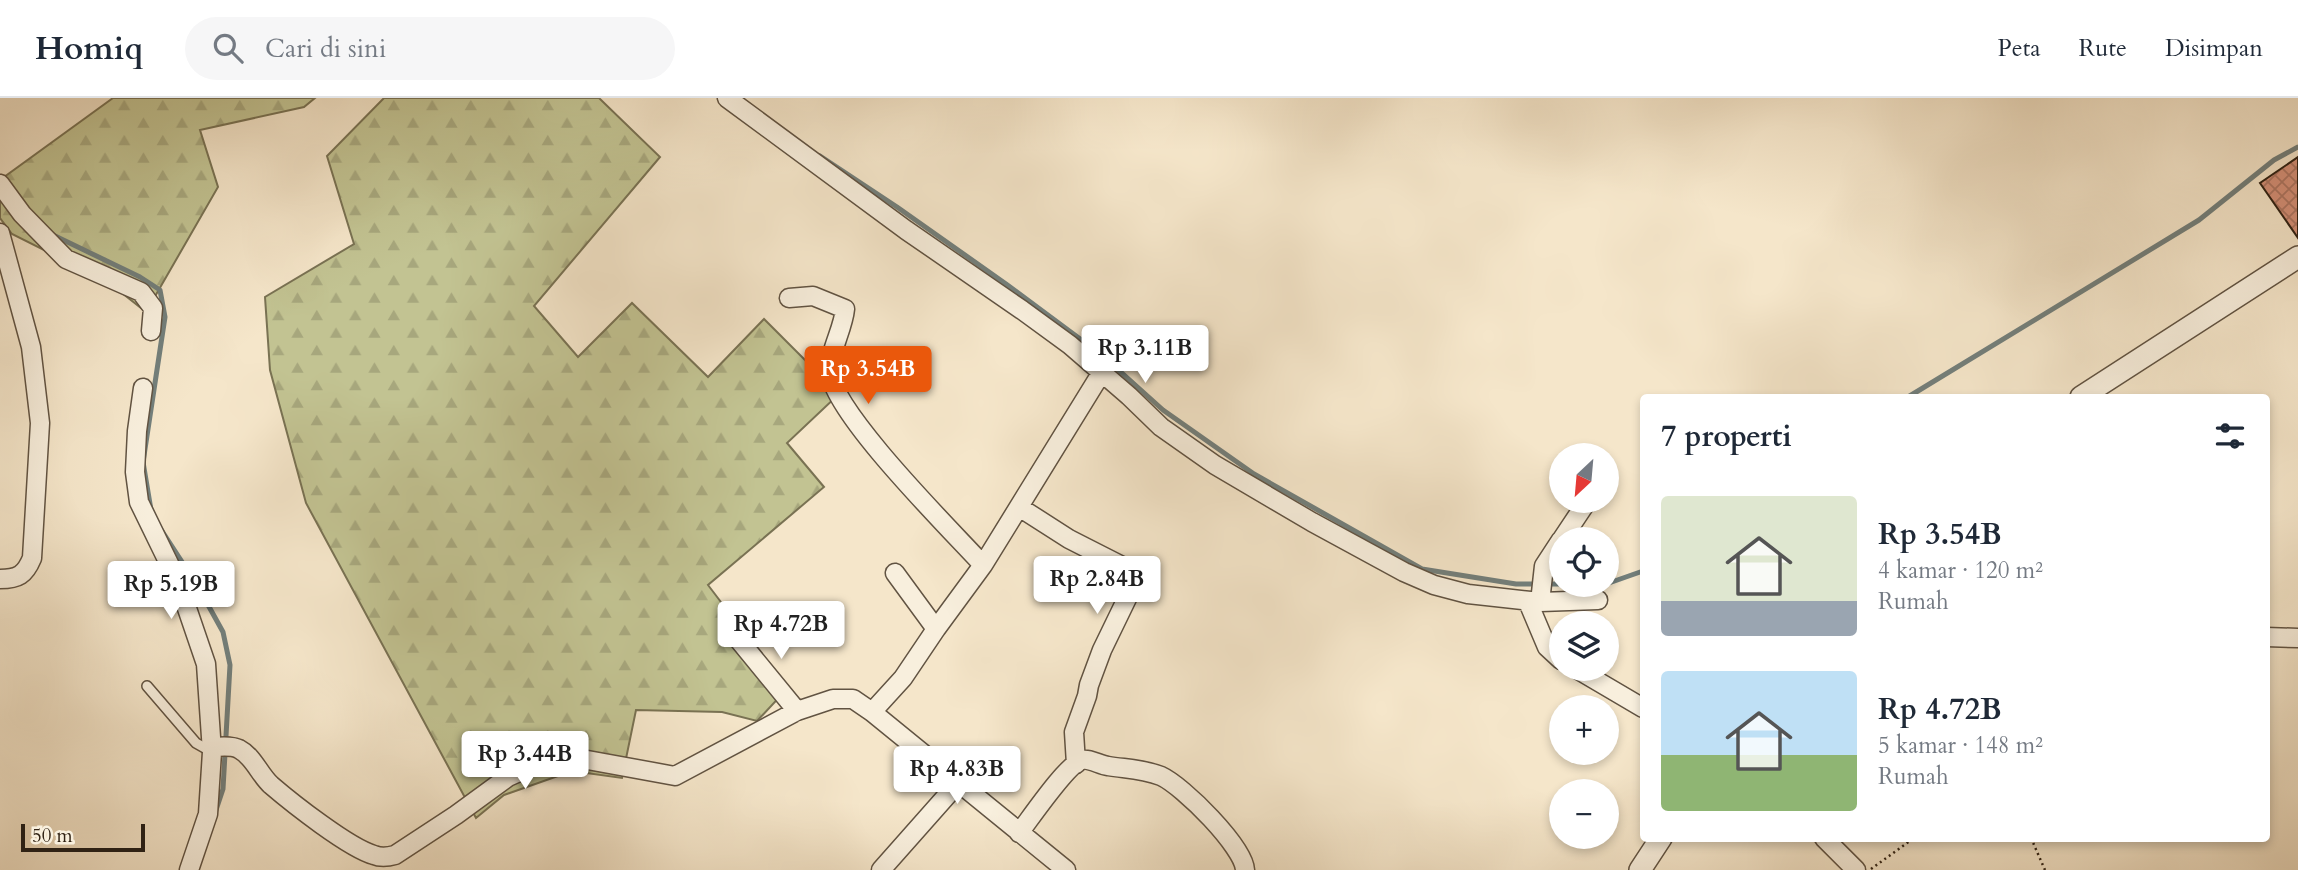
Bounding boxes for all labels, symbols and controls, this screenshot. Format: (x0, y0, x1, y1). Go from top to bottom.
search box (185, 17, 675, 80)
text: Homiq (35, 26, 143, 71)
icon: search (209, 29, 247, 67)
text: Cari di sini (265, 31, 386, 66)
text: Peta (1998, 32, 2041, 65)
text: Rute (2079, 32, 2127, 65)
text: Disimpan (2165, 32, 2263, 65)
pin: Rp 3.11B (1073, 326, 1217, 385)
text: Rp 3.11B (1098, 332, 1192, 363)
pin: Rp 3.54B (796, 346, 940, 406)
text: Rp 3.54B (821, 353, 915, 384)
text: 7 properti (1661, 416, 1792, 457)
icon: filters (2211, 417, 2249, 455)
north arrow (1549, 443, 1619, 513)
map controls (1549, 443, 1619, 849)
text: Rp 3.54B (1878, 514, 2002, 555)
icon: home (1717, 524, 1801, 608)
button: locate (1549, 527, 1619, 597)
text: 4 kamar · 120 m² (1878, 555, 2043, 586)
pin: Rp 2.84B (1025, 556, 1169, 616)
pin: Rp 5.19B (99, 561, 243, 621)
text: Rp 2.84B (1050, 563, 1144, 594)
text: Rp 5.19B (124, 568, 218, 599)
text: Rumah (1878, 586, 1949, 617)
pin: Rp 4.72B (709, 602, 853, 661)
text: Rp 4.72B (734, 608, 828, 639)
button: layers (1549, 611, 1619, 681)
text: Rp 4.72B (1878, 689, 2002, 730)
button: + (1549, 695, 1619, 765)
icon: home (1717, 699, 1801, 783)
text: 5 kamar · 148 m² (1878, 730, 2043, 761)
pin: Rp 3.44B (453, 732, 597, 791)
text: Rp 3.44B (478, 738, 572, 769)
pin: Rp 4.83B (885, 746, 1029, 806)
text: Rp 4.83B (910, 753, 1004, 784)
text: Rumah (1878, 761, 1949, 792)
button: − (1549, 779, 1619, 849)
scale bar (21, 821, 145, 853)
text: 50 m (32, 823, 73, 849)

